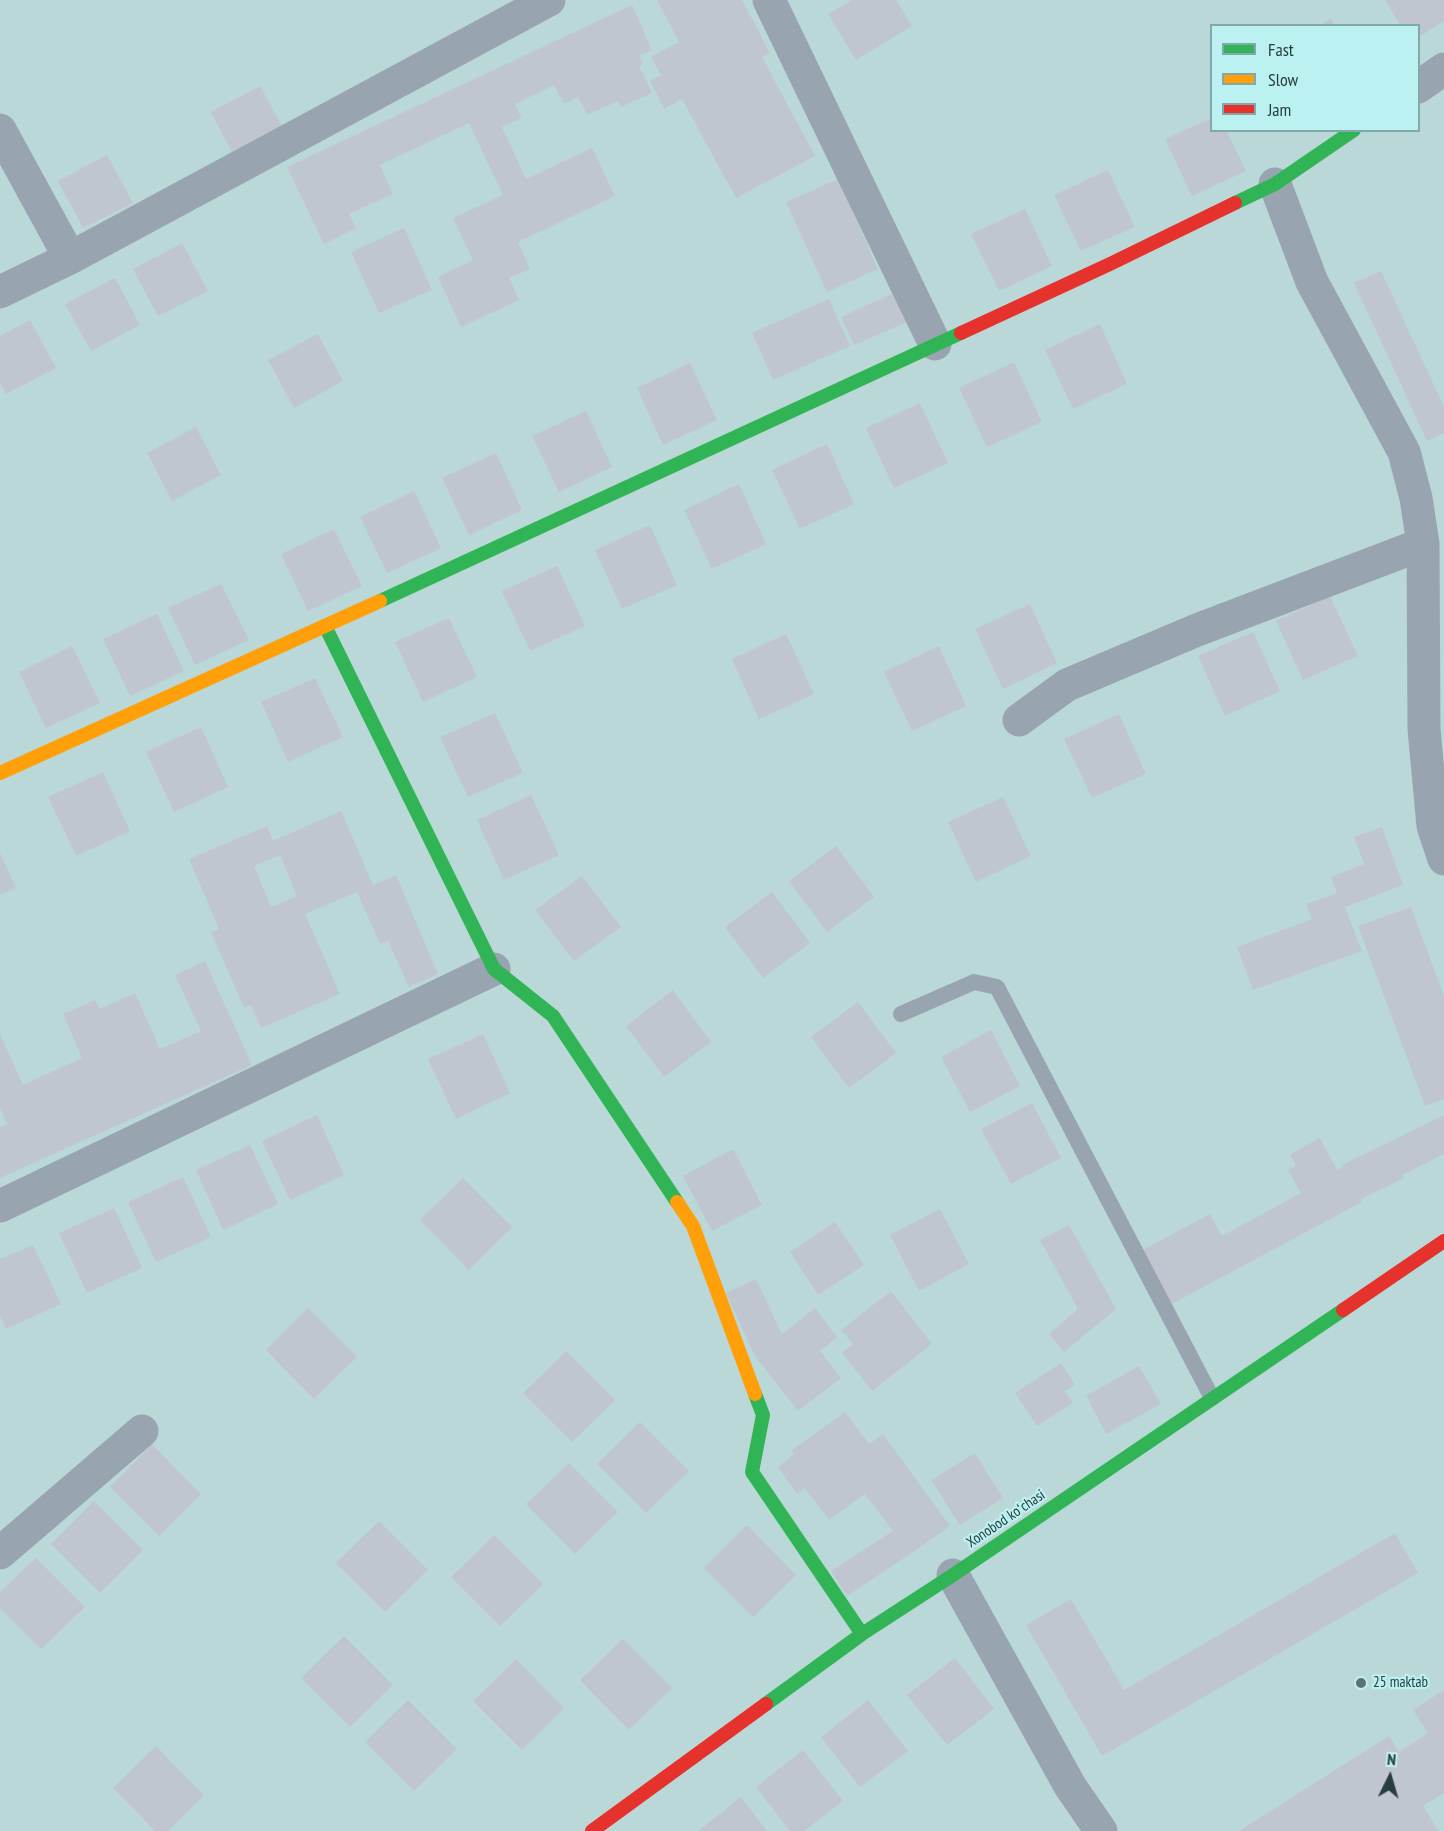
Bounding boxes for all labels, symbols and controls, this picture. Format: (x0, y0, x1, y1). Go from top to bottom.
legend (1210, 24, 1420, 132)
text: Fast (1268, 38, 1294, 61)
text: Slow (1268, 68, 1298, 91)
text: Jam (1268, 98, 1291, 121)
street label: Xonobod koʻchasi (963, 1486, 1049, 1552)
place label: 25 maktab (1373, 1674, 1428, 1692)
marker: 25 maktab (1354, 1676, 1368, 1690)
north arrow (1360, 1747, 1420, 1807)
text: N (1386, 1749, 1397, 1769)

